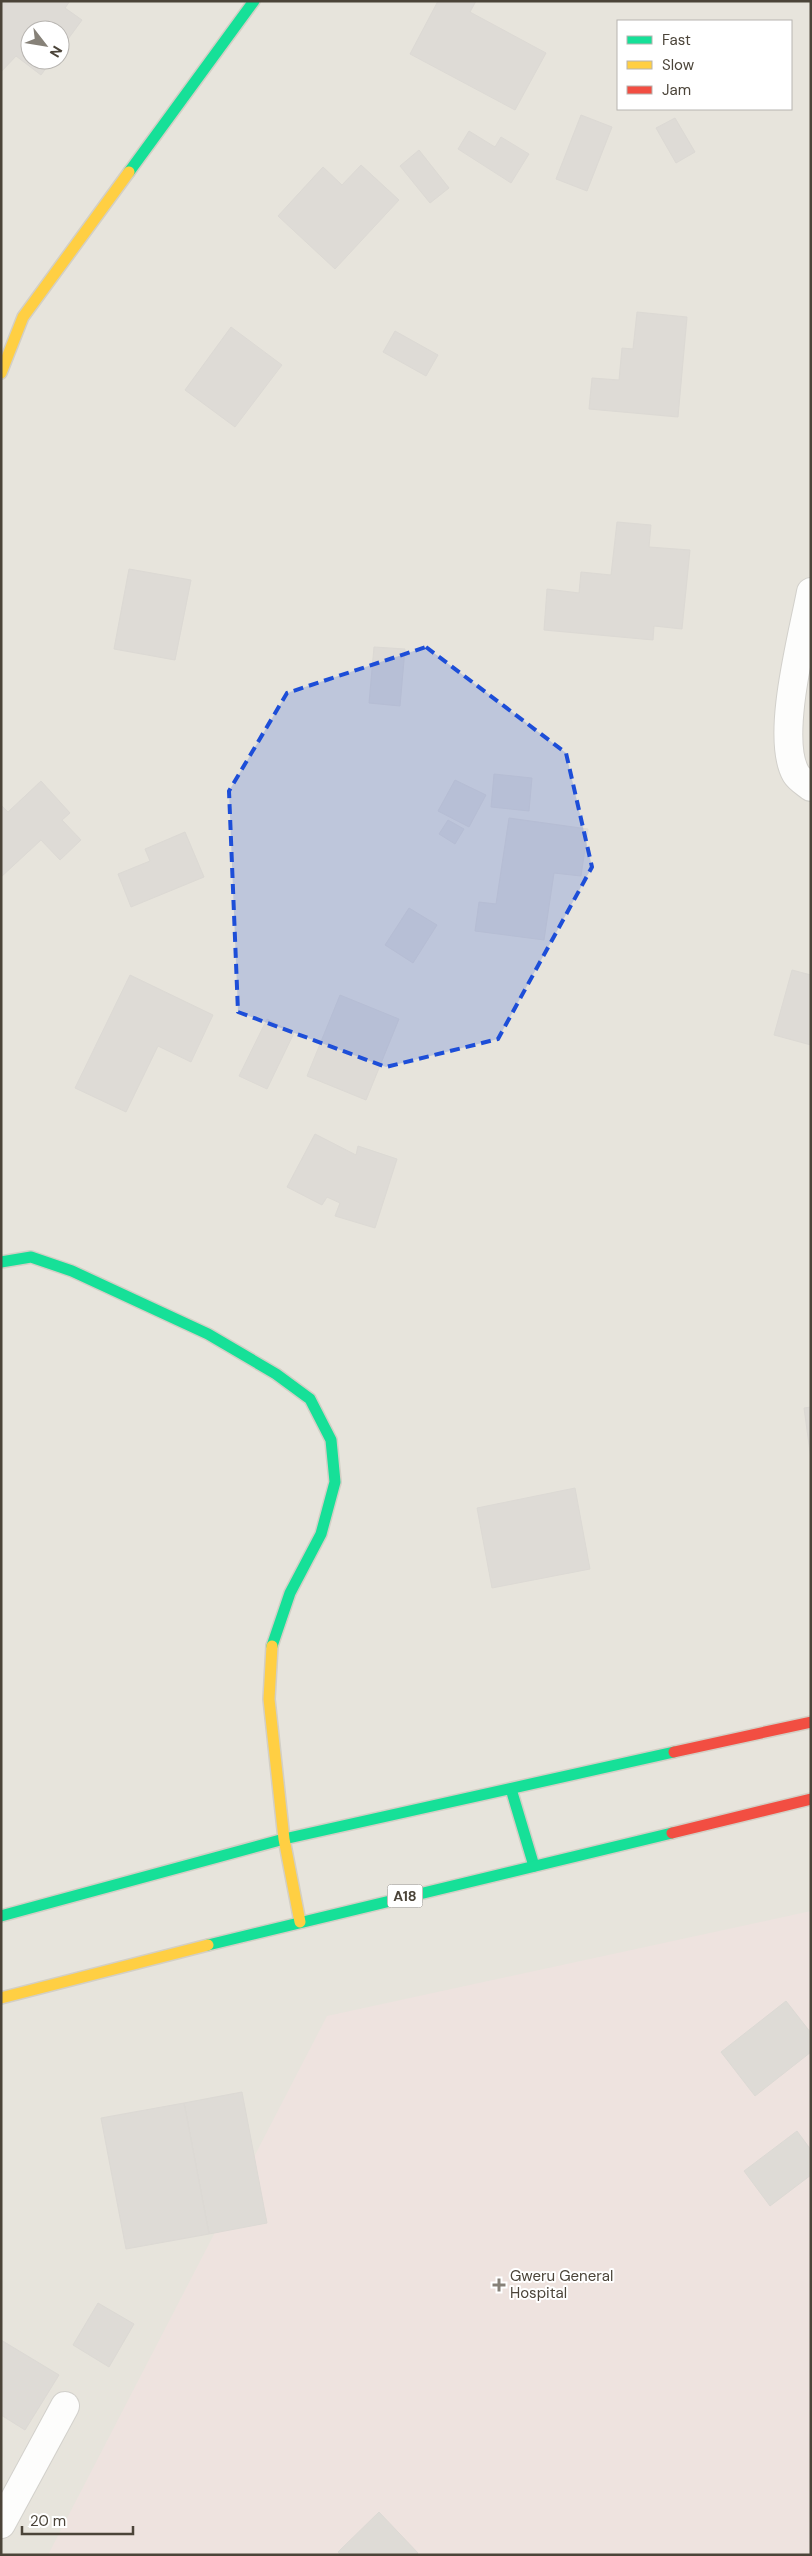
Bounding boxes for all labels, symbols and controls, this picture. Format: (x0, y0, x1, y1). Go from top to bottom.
north arrow (20, 20, 70, 70)
legend (617, 20, 792, 110)
text: Fast (662, 30, 691, 50)
text: N (46, 43, 66, 61)
text: Slow (662, 55, 695, 75)
text: Jam (662, 80, 691, 100)
road number: A18 (388, 1884, 422, 1908)
place label: Gweru General Hospital (510, 2266, 613, 2303)
marker: Gweru General Hospital (492, 2278, 506, 2292)
scale bar (22, 2504, 134, 2536)
text: 20 m (30, 2511, 66, 2531)

